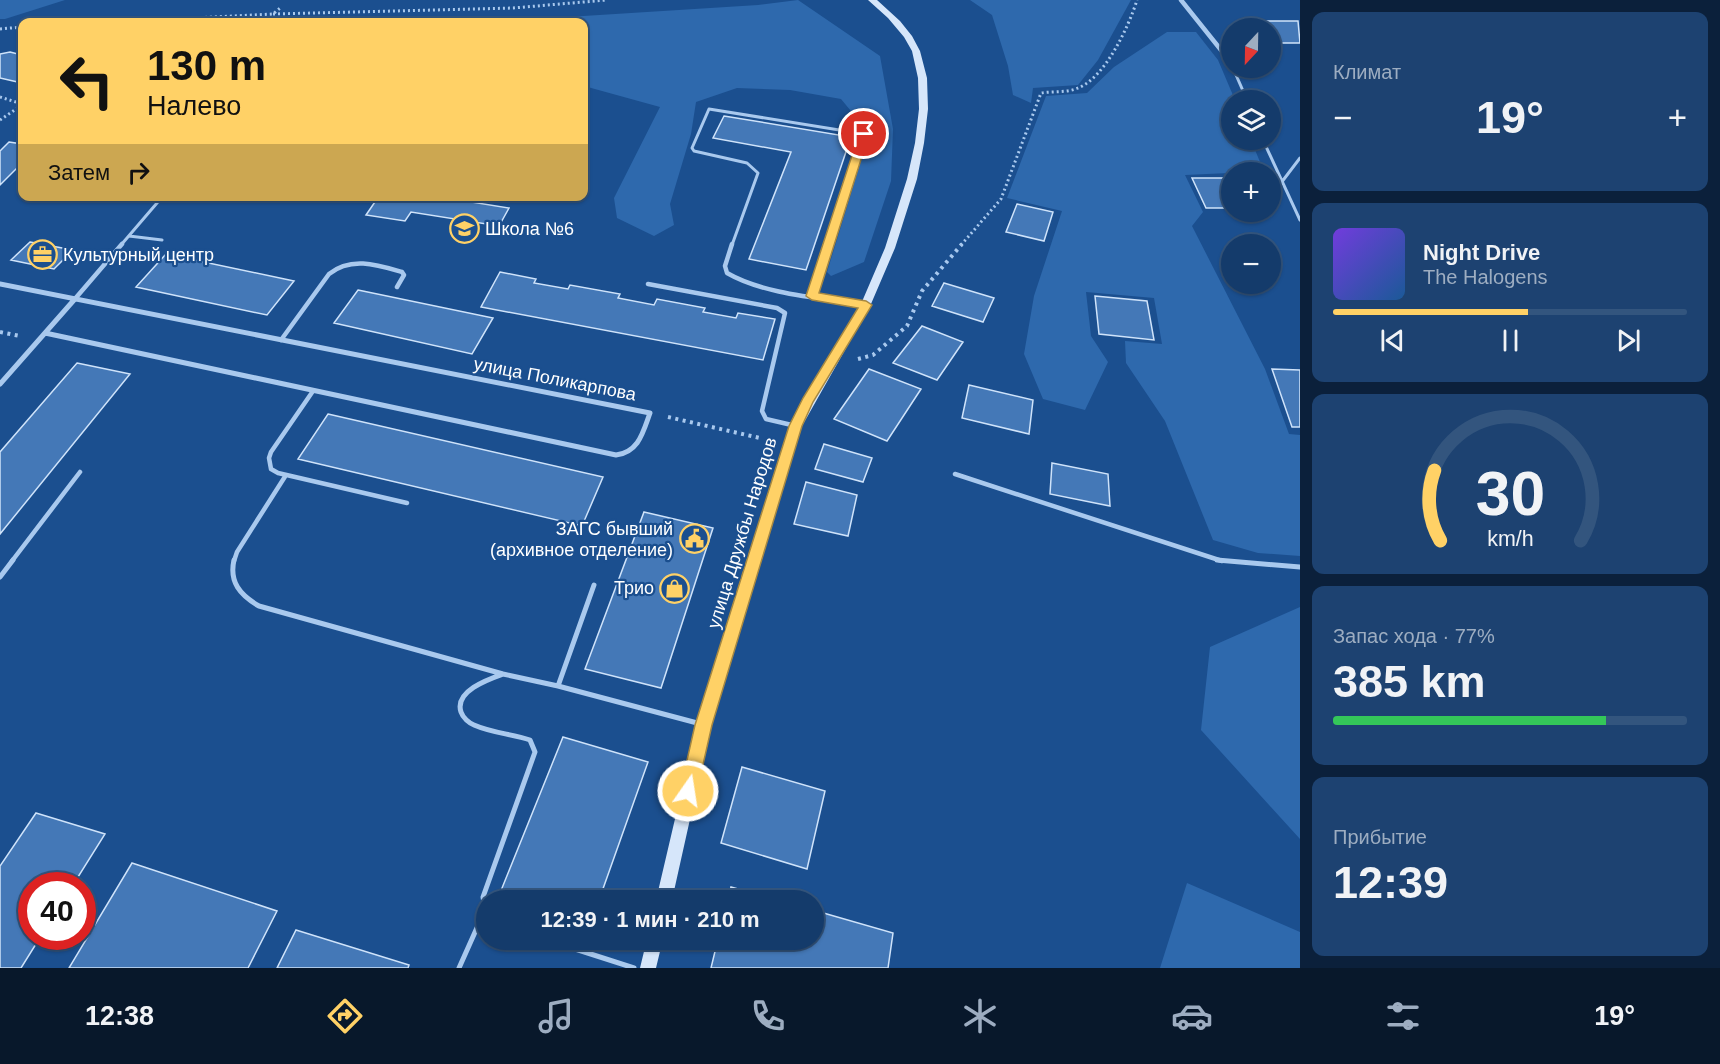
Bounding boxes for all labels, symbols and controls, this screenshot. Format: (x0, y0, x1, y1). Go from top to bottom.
north arrow (1221, 18, 1281, 78)
map controls (1221, 18, 1281, 294)
icon: left (48, 42, 126, 120)
text: 130 m (147, 42, 266, 89)
text: Климат (1333, 61, 1401, 83)
button: layers (1221, 90, 1281, 150)
text: Налево (147, 91, 241, 121)
text: 19° (1476, 92, 1544, 143)
text: − (1333, 99, 1352, 136)
text: + (1668, 99, 1687, 136)
pin (838, 108, 889, 159)
icon: arrive (847, 117, 880, 150)
icon: right (122, 156, 155, 189)
text: Затем (48, 160, 110, 185)
button: + (1221, 162, 1281, 222)
school or university icon: Школа №6 (448, 213, 480, 245)
place label: Школа №6 (485, 219, 574, 239)
button: − (1221, 234, 1281, 294)
office icon: Культурный центр (26, 239, 58, 271)
text: Night Drive (1423, 240, 1540, 265)
place label: Культурный центр (63, 245, 214, 265)
text: The Halogens (1423, 266, 1548, 288)
icon: previous (1376, 324, 1409, 357)
icon: pause (1494, 324, 1527, 357)
icon: next (1612, 324, 1645, 357)
street label: улица Поликарпова (472, 353, 639, 405)
street label: улица Дружбы Народов (703, 435, 781, 631)
text: 30 (1475, 459, 1545, 528)
place label: ЗАГС бывший (архивное отделение) (490, 519, 673, 560)
public building icon: ЗАГС бывший (архивное отделение) (678, 523, 710, 555)
text: km/h (1487, 527, 1533, 551)
shop icon: Трио (659, 572, 691, 604)
place label: Трио (614, 578, 654, 598)
text: Запас хода · 77% (1333, 625, 1495, 647)
text: 385 km (1333, 656, 1486, 707)
position arrow (656, 759, 720, 823)
text: Прибытие (1333, 826, 1427, 848)
text: 12:39 (1333, 857, 1448, 908)
speed limit sign: 40 (18, 872, 96, 950)
text: 12:39 · 1 мин · 210 m (540, 907, 760, 932)
icon: directions (324, 995, 366, 1037)
icon: music (535, 995, 577, 1037)
icon: phone (747, 995, 789, 1037)
icon: climate (959, 995, 1001, 1037)
icon: car (1171, 995, 1213, 1037)
icon: filters (1382, 995, 1424, 1037)
text: 12:38 (85, 1001, 154, 1031)
text: 19° (1594, 1001, 1635, 1031)

